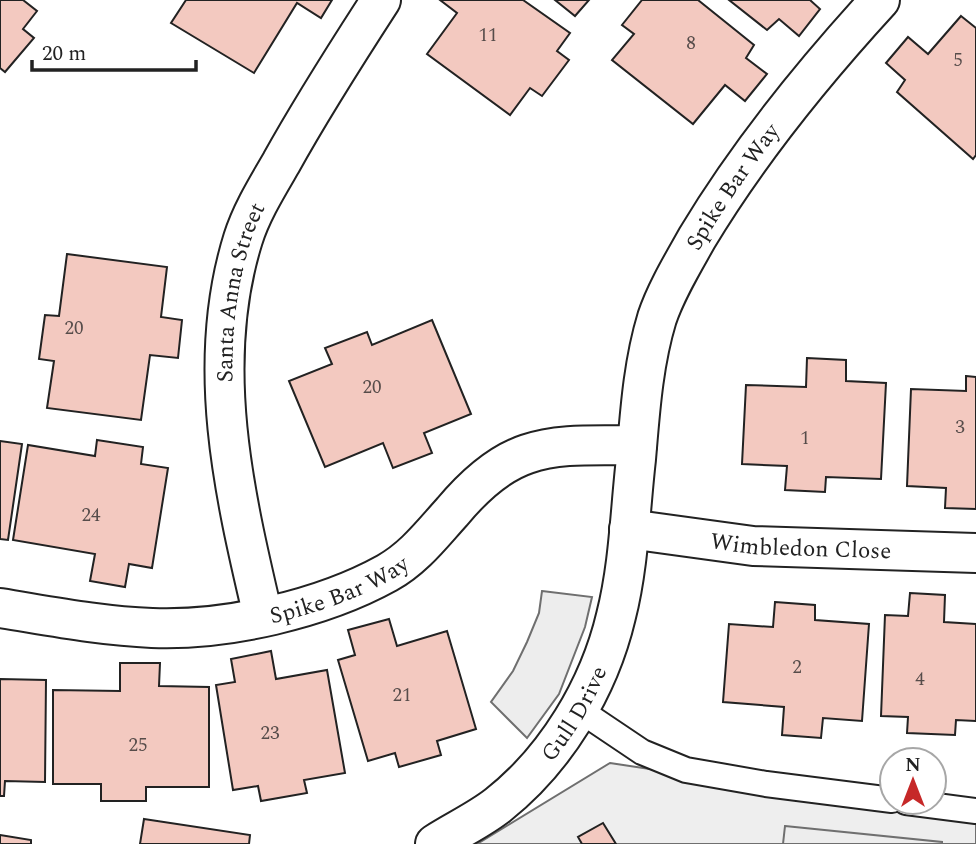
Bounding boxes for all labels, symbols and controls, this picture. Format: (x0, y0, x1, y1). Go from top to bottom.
house number: 11 (478, 21, 498, 50)
scale bar (32, 28, 196, 72)
house number: 8 (686, 29, 696, 58)
text: 20 m (42, 38, 86, 70)
house number: 5 (953, 46, 963, 75)
street label: Spike Bar Way (678, 115, 789, 257)
street label: Santa Anna Street (208, 196, 275, 383)
house number: 20 (64, 314, 84, 343)
house number: 20 (362, 373, 382, 402)
house number: 3 (955, 413, 965, 442)
house number: 1 (800, 424, 810, 453)
house number: 24 (81, 501, 101, 530)
street label: Wimbledon Close (708, 524, 892, 569)
street label: Spike Bar Way (266, 547, 418, 634)
house number: 2 (792, 653, 802, 682)
street label: Gull Drive (533, 661, 617, 770)
house number: 4 (915, 665, 925, 694)
house number: 21 (392, 681, 412, 710)
house number: 23 (260, 719, 280, 748)
house number: 25 (128, 731, 148, 760)
north arrow (878, 746, 948, 816)
text: N (905, 751, 921, 780)

